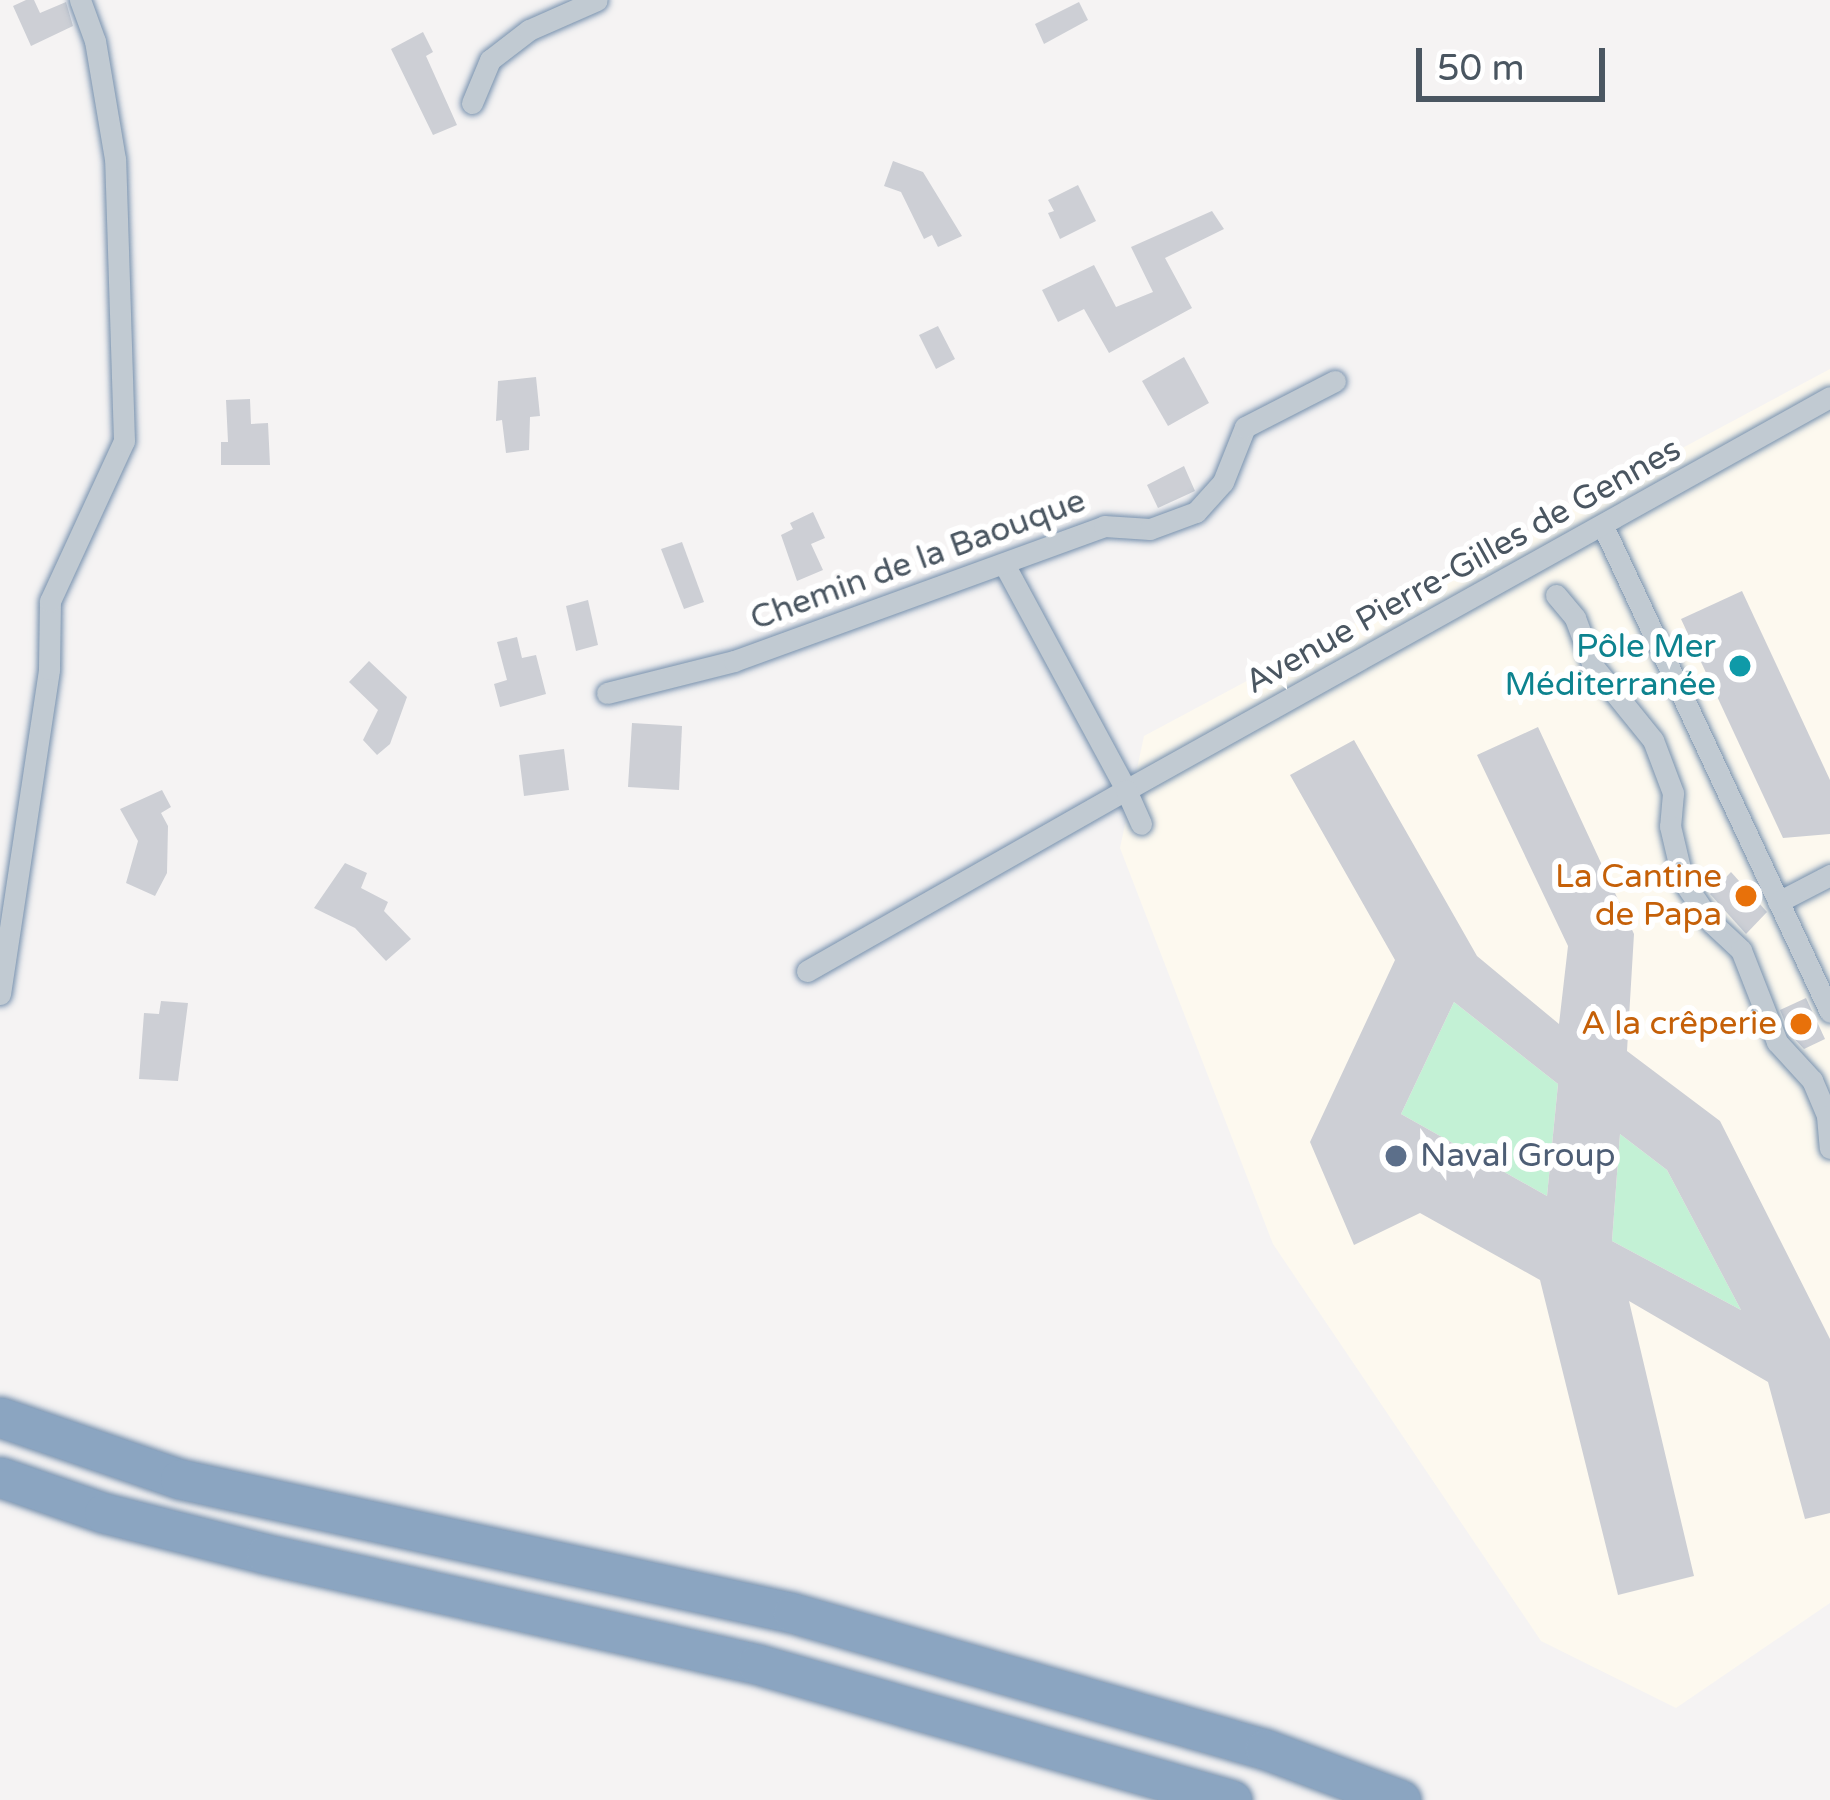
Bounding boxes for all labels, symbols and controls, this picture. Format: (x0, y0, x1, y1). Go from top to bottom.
scale bar (1422, 24, 1611, 98)
text: 50 m (1437, 47, 1525, 90)
street label: Avenue Pierre-Gilles de Gennes (1238, 430, 1688, 702)
street label: Chemin de la Baouque (745, 481, 1091, 639)
place label: Pôle Mer Méditerranée (1505, 627, 1716, 705)
marker: Pôle Mer Méditerranée (1727, 653, 1753, 679)
place label: La Cantine de Papa (1555, 857, 1722, 935)
marker: La Cantine de Papa (1733, 883, 1759, 909)
place label: A la crêperie (1581, 1004, 1777, 1044)
marker: A la crêperie (1788, 1011, 1814, 1037)
place label: Naval Group (1420, 1136, 1615, 1176)
marker: Naval Group (1383, 1143, 1409, 1169)

